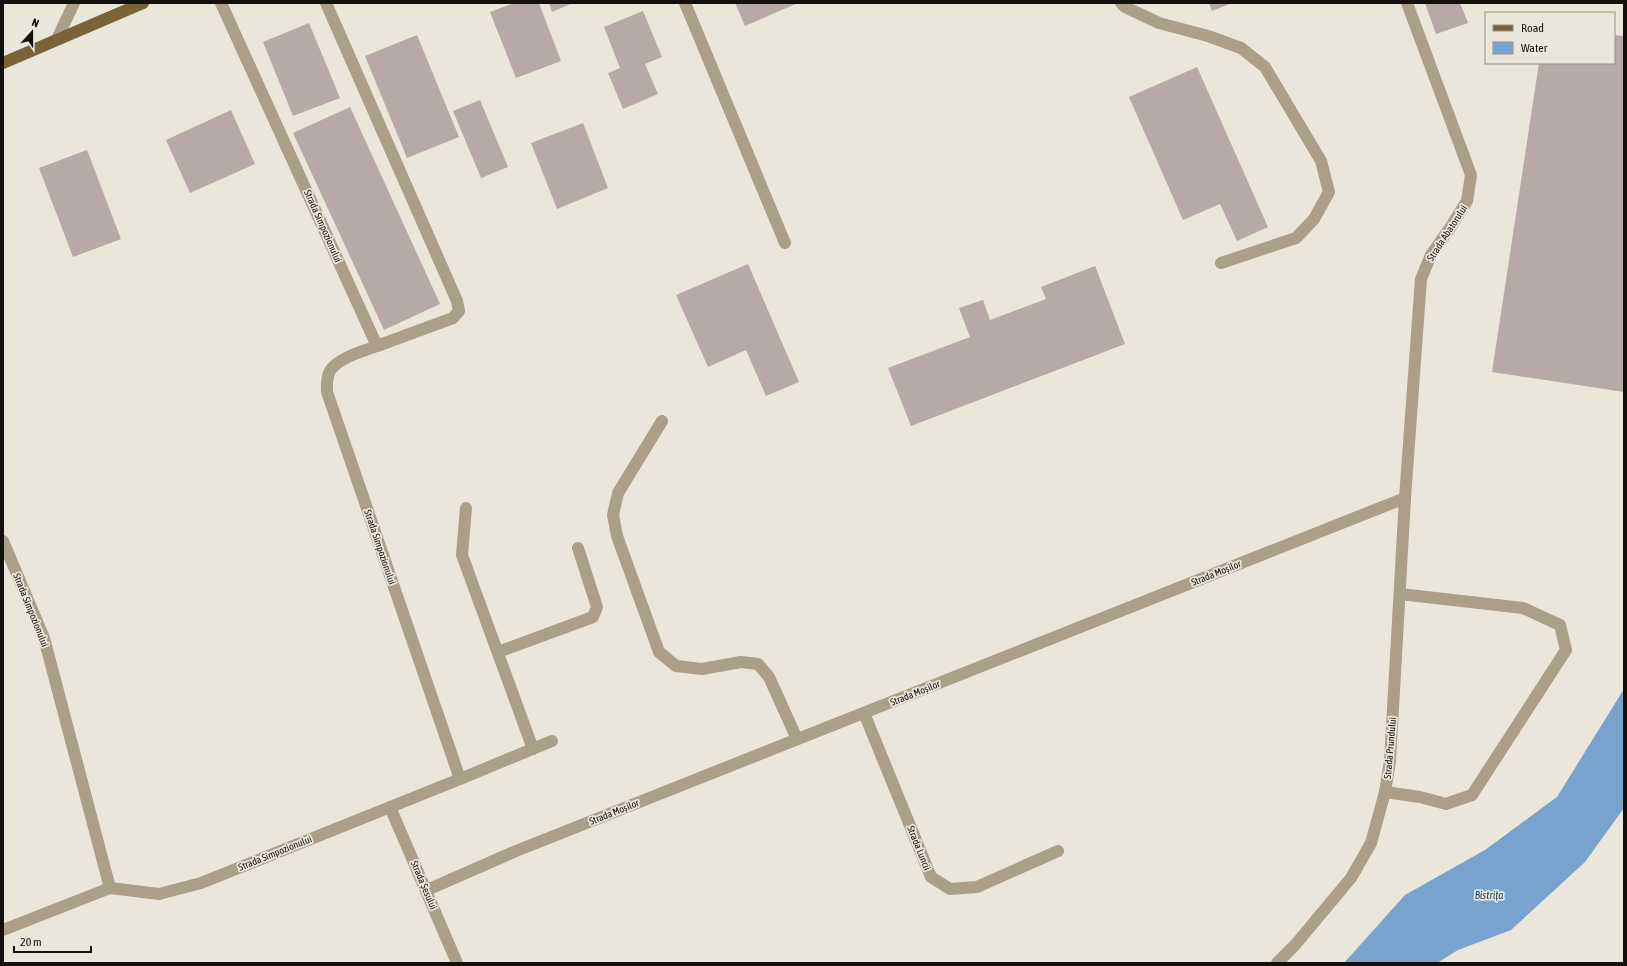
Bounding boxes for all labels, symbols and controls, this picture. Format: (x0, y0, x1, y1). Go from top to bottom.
north arrow (12, 12, 52, 52)
legend (1485, 12, 1615, 64)
text: N (30, 16, 41, 29)
text: Road (1521, 21, 1544, 35)
text: Water (1521, 41, 1548, 55)
street label: Strada Simpozionului (302, 188, 344, 264)
street label: Strada Abatorului (1425, 203, 1469, 263)
street label: Strada Simpozionului (362, 508, 398, 586)
street label: Strada Moșilor (1190, 558, 1243, 588)
street label: Strada Simpozionului (11, 572, 51, 648)
street label: Strada Moșilor (889, 678, 942, 708)
street label: Strada Prundului (1382, 717, 1398, 779)
street label: Strada Moșilor (588, 797, 641, 827)
street label: Strada Luncii (905, 824, 933, 872)
street label: Strada Simpozionului (237, 833, 313, 873)
street label: Strada Șesului (409, 859, 439, 911)
water label: Bistrița (1475, 889, 1503, 901)
scale bar (14, 928, 91, 954)
text: 20 m (20, 935, 42, 949)

